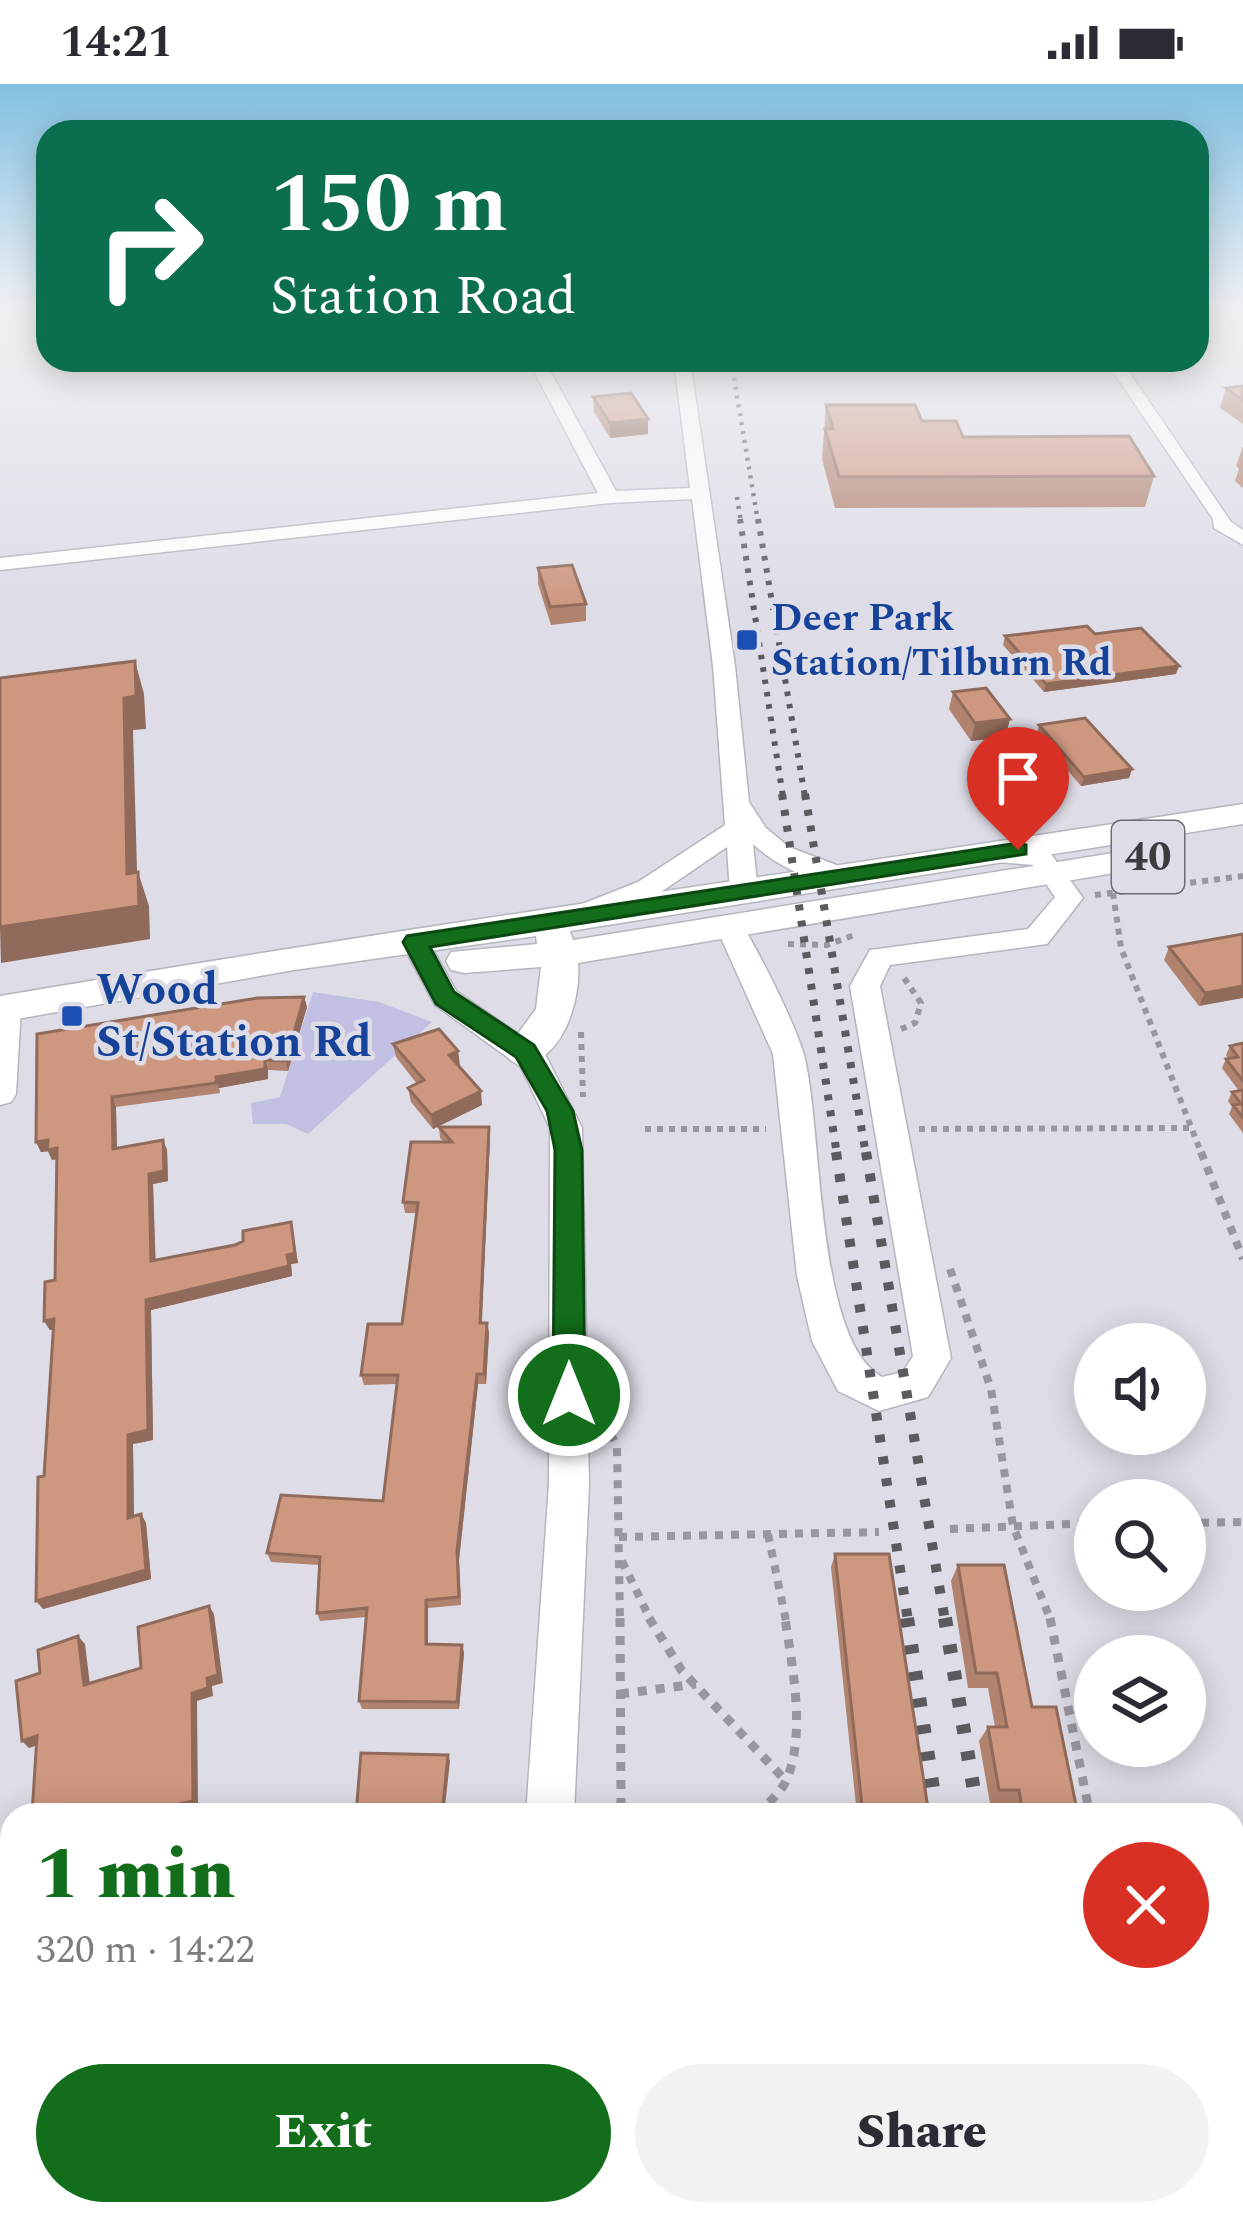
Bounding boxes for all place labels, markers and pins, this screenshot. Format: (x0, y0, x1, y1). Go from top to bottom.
place label: Deer Park Station/Tilburn Rd (771, 589, 1112, 693)
marker: Deer Park Station/Tilburn Rd (734, 627, 760, 653)
pin (967, 727, 1069, 850)
place label: Wood St/Station Rd (96, 956, 372, 1077)
marker: Wood St/Station Rd (59, 1003, 85, 1029)

